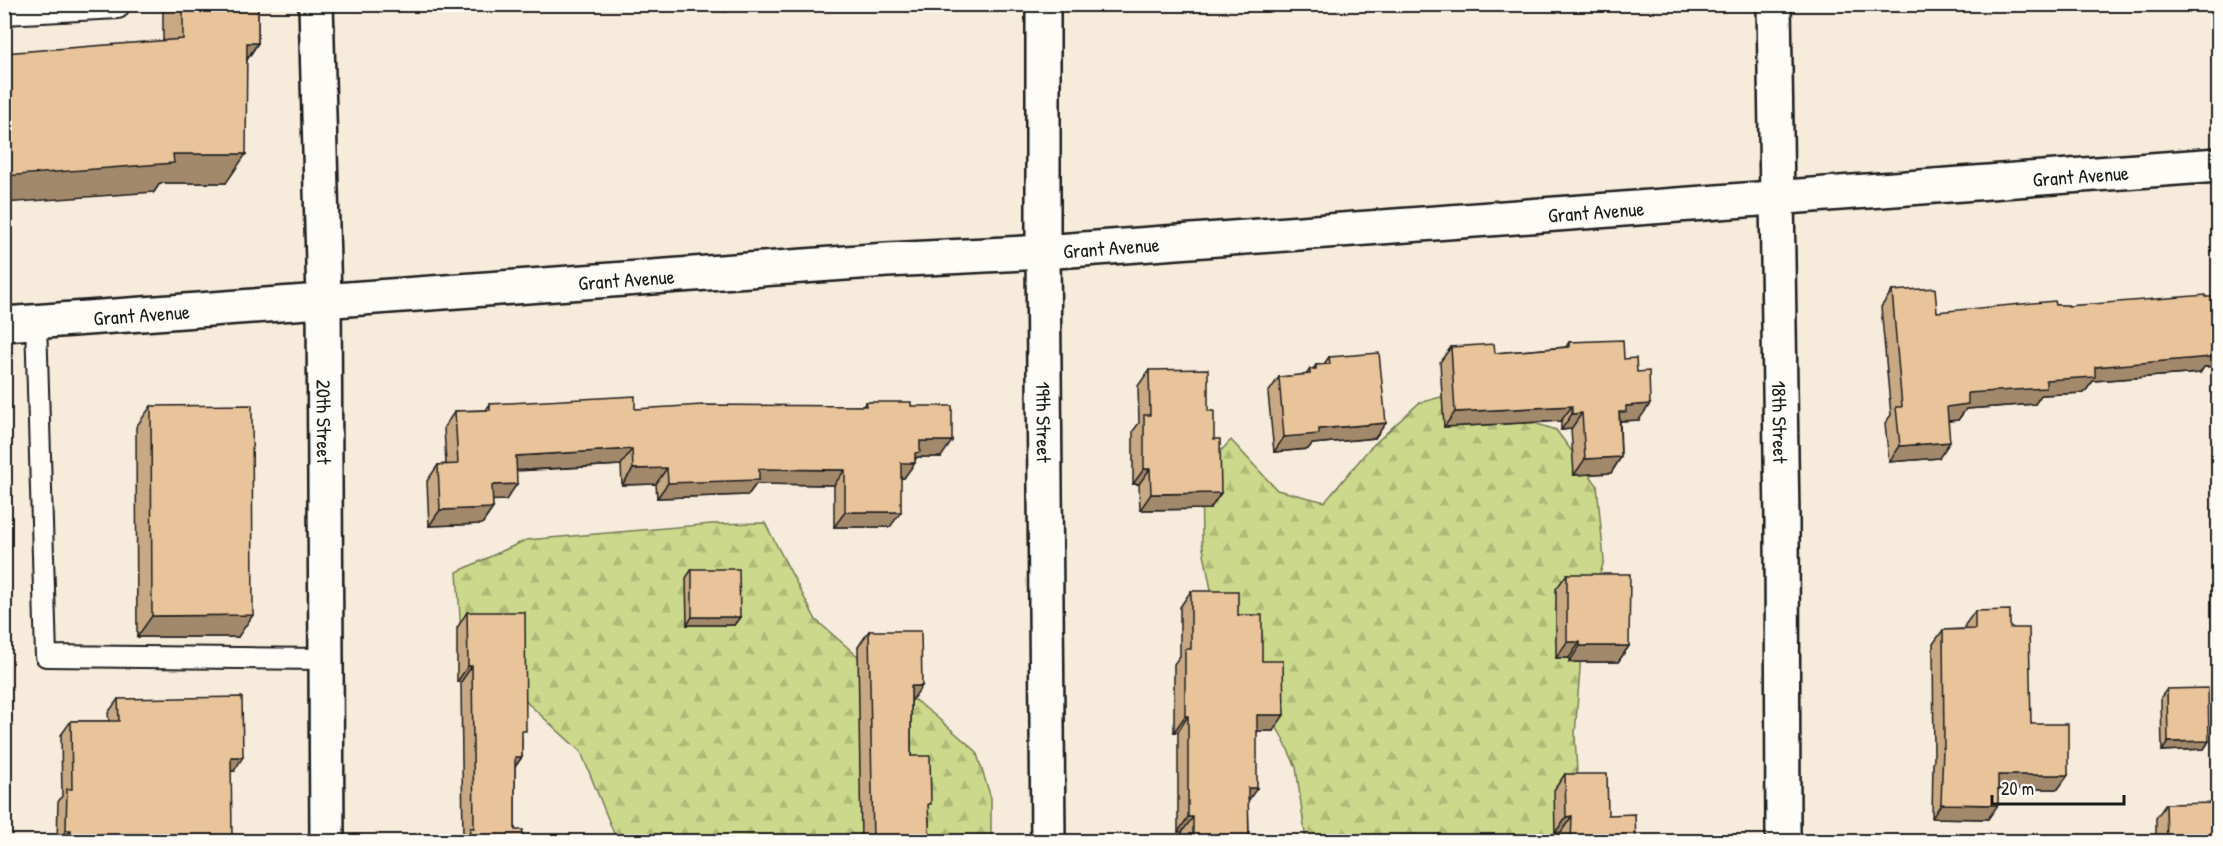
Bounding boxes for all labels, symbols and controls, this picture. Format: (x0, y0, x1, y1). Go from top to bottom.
street label: Grant Avenue (2032, 158, 2130, 192)
street label: Grant Avenue (1547, 194, 1645, 228)
street label: Grant Avenue (1062, 230, 1160, 264)
street label: Grant Avenue (577, 262, 675, 296)
street label: Grant Avenue (93, 297, 191, 331)
street label: 20th Street (311, 379, 338, 466)
street label: 19th Street (1031, 381, 1058, 464)
street label: 18th Street (1766, 381, 1795, 464)
scale bar (1992, 768, 2124, 806)
text: 20 m (2001, 776, 2034, 801)

